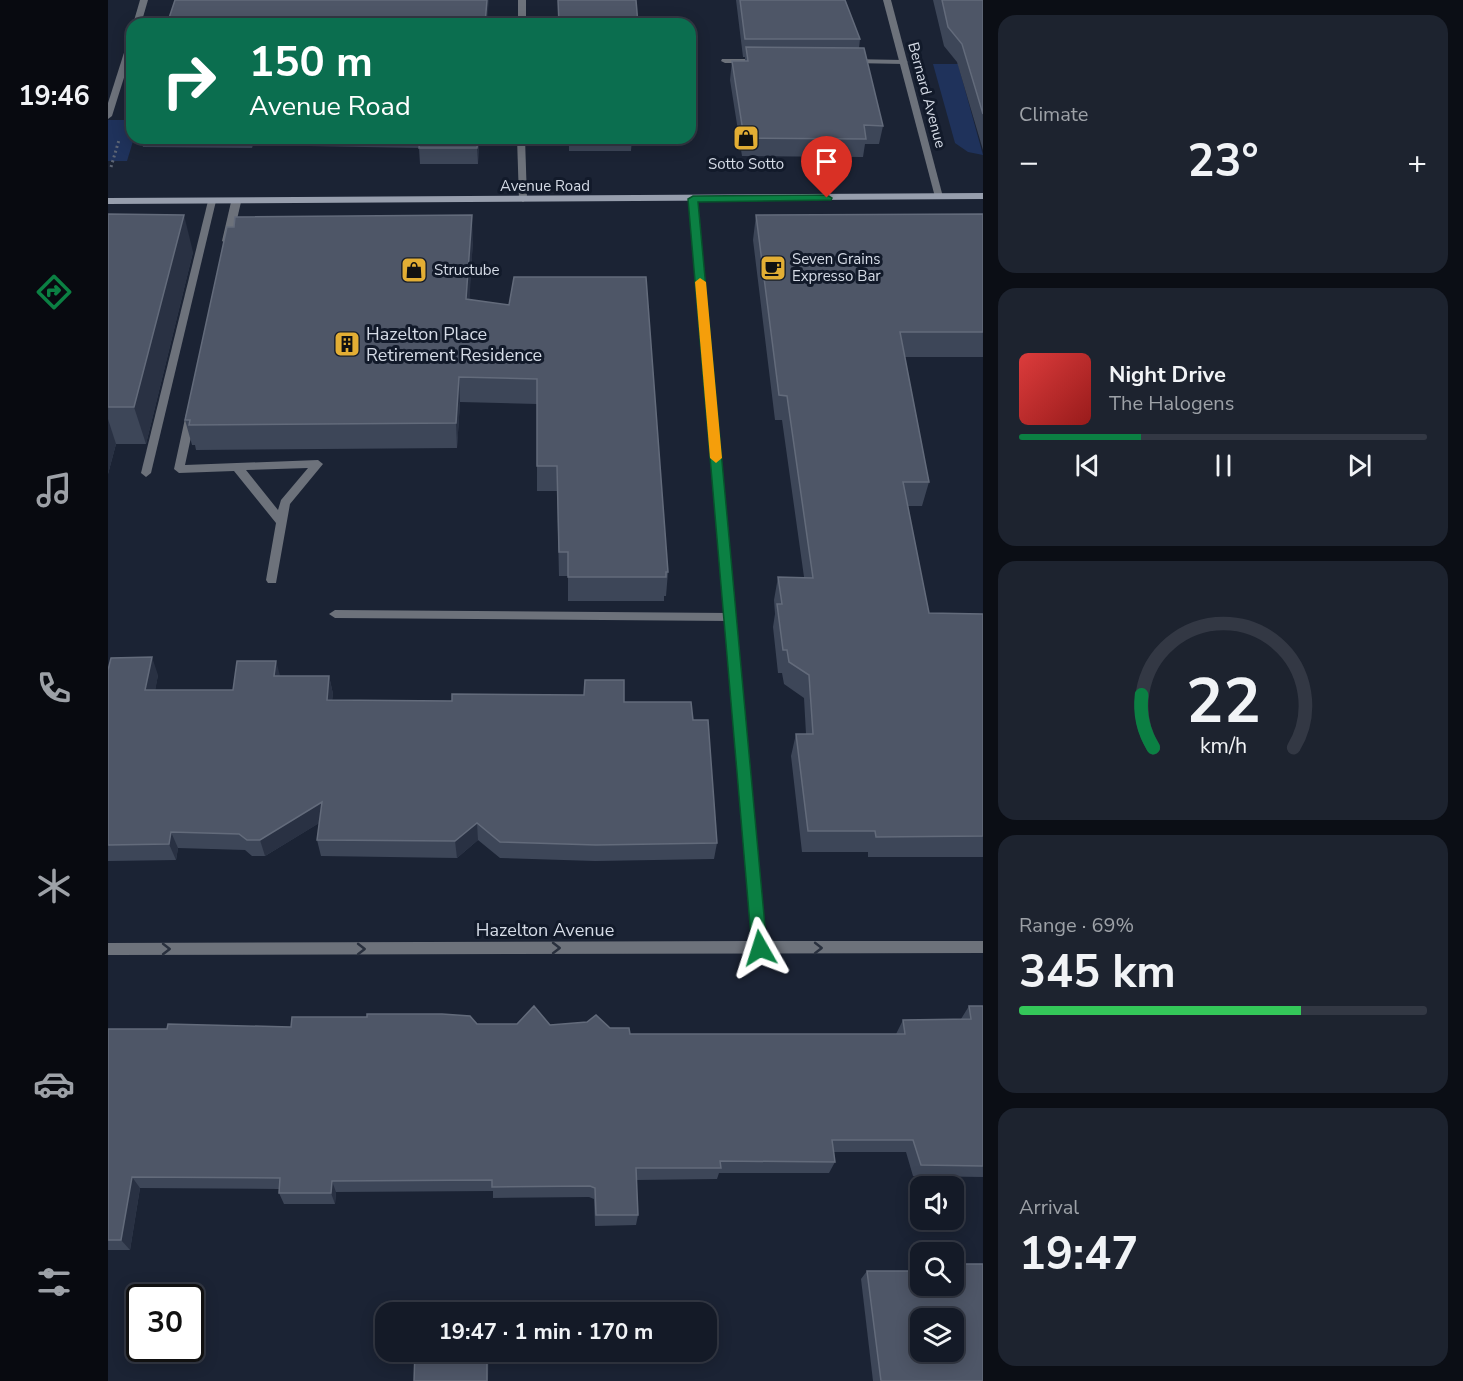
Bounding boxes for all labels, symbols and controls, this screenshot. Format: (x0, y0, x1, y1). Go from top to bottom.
text: 150 m (249, 34, 373, 91)
street label: Bernard Avenue (903, 40, 951, 150)
icon: right (150, 42, 228, 120)
text: 19:46 (18, 78, 90, 115)
text: Avenue Road (249, 88, 411, 125)
text: Climate (1019, 101, 1088, 128)
shop icon: Sotto Sotto (731, 123, 761, 153)
text: 23° (1187, 131, 1259, 192)
pin (801, 136, 852, 198)
text: − (1019, 140, 1039, 185)
text: + (1407, 140, 1427, 185)
icon: arrive (810, 145, 843, 178)
place label: Sotto Sotto (708, 154, 784, 174)
street label: Avenue Road (500, 176, 590, 196)
place label: Seven Grains Expresso Bar (792, 249, 881, 286)
cafe icon: Seven Grains Expresso Bar (758, 253, 788, 283)
shop icon: Structube (399, 255, 429, 285)
place label: Structube (434, 260, 500, 280)
icon: directions (33, 271, 75, 313)
place label: Hazelton Place Retirement Residence (366, 322, 542, 367)
building icon: Hazelton Place Retirement Residence (332, 329, 362, 359)
text: Night Drive (1109, 360, 1226, 390)
text: The Halogens (1109, 390, 1234, 417)
icon: previous (1071, 449, 1104, 482)
icon: pause (1207, 449, 1240, 482)
icon: next (1343, 449, 1376, 482)
icon: music (33, 469, 75, 511)
text: 22 (1186, 659, 1260, 744)
icon: phone (33, 667, 75, 709)
text: km/h (1199, 731, 1247, 761)
icon: climate (33, 865, 75, 907)
text: Range · 69% (1019, 912, 1134, 939)
position arrow (728, 916, 792, 980)
street label: Hazelton Avenue (476, 918, 614, 942)
one-way arrow (814, 941, 823, 954)
one-way arrow (552, 942, 561, 954)
text: 345 km (1019, 942, 1176, 1003)
one-way arrow (162, 943, 171, 955)
one-way arrow (357, 943, 366, 955)
icon: car (33, 1063, 75, 1105)
map controls (910, 1176, 964, 1362)
button: sound (910, 1176, 964, 1230)
text: Arrival (1019, 1194, 1079, 1221)
text: 19:47 (1019, 1224, 1138, 1285)
button: search (910, 1242, 964, 1296)
icon: filters (33, 1261, 75, 1303)
speed limit sign: 30 (126, 1284, 204, 1362)
button: layers (910, 1308, 964, 1362)
text: 19:47 · 1 min · 170 m (439, 1317, 653, 1347)

